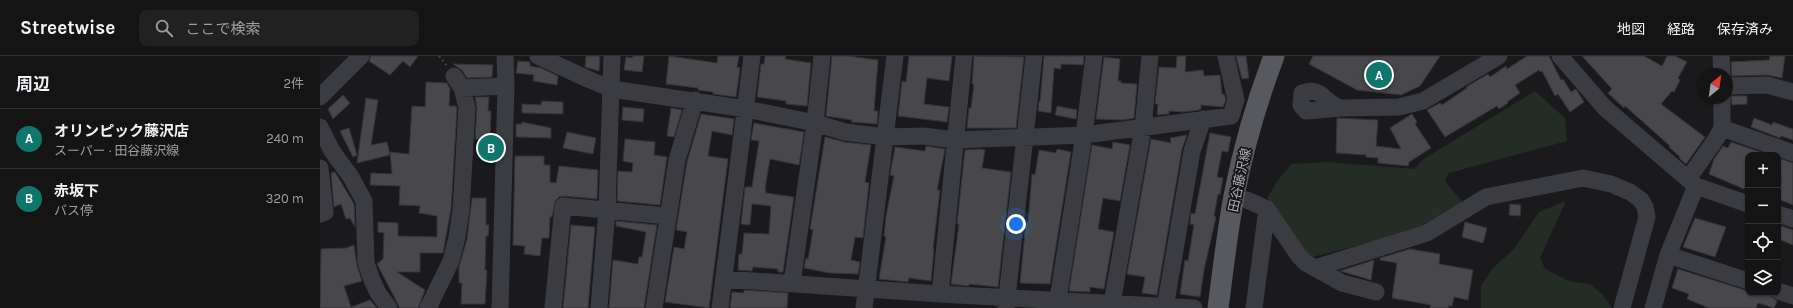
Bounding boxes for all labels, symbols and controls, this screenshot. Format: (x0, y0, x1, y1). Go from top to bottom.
search box (139, 10, 419, 46)
text: Streetwise (20, 17, 115, 39)
icon: search (153, 17, 175, 39)
text: ここで検索 (185, 20, 260, 38)
text: 地図 (1617, 21, 1645, 38)
text: 経路 (1667, 21, 1695, 38)
text: 保存済み (1717, 21, 1773, 38)
pin: A (1366, 60, 1392, 90)
north arrow (1697, 68, 1733, 104)
text: 周辺 (16, 74, 50, 94)
text: 2件 (283, 76, 304, 91)
text: オリンピック藤沢店 (54, 122, 189, 140)
text: A (25, 131, 33, 146)
text: 240 m (266, 131, 304, 146)
pin: B (478, 133, 504, 163)
text: スーパー · 田谷藤沢線 (54, 143, 179, 158)
street label: 田谷藤沢線 (1225, 147, 1254, 213)
map controls (1745, 152, 1781, 296)
button: + (1745, 152, 1781, 188)
text: 赤坂下 (54, 182, 99, 200)
button: − (1745, 188, 1781, 224)
text: B (25, 191, 33, 206)
text: 320 m (266, 191, 304, 206)
text: バス停 (54, 203, 93, 218)
your location (1006, 214, 1026, 234)
button: locate (1745, 224, 1781, 260)
button: layers (1745, 260, 1781, 296)

